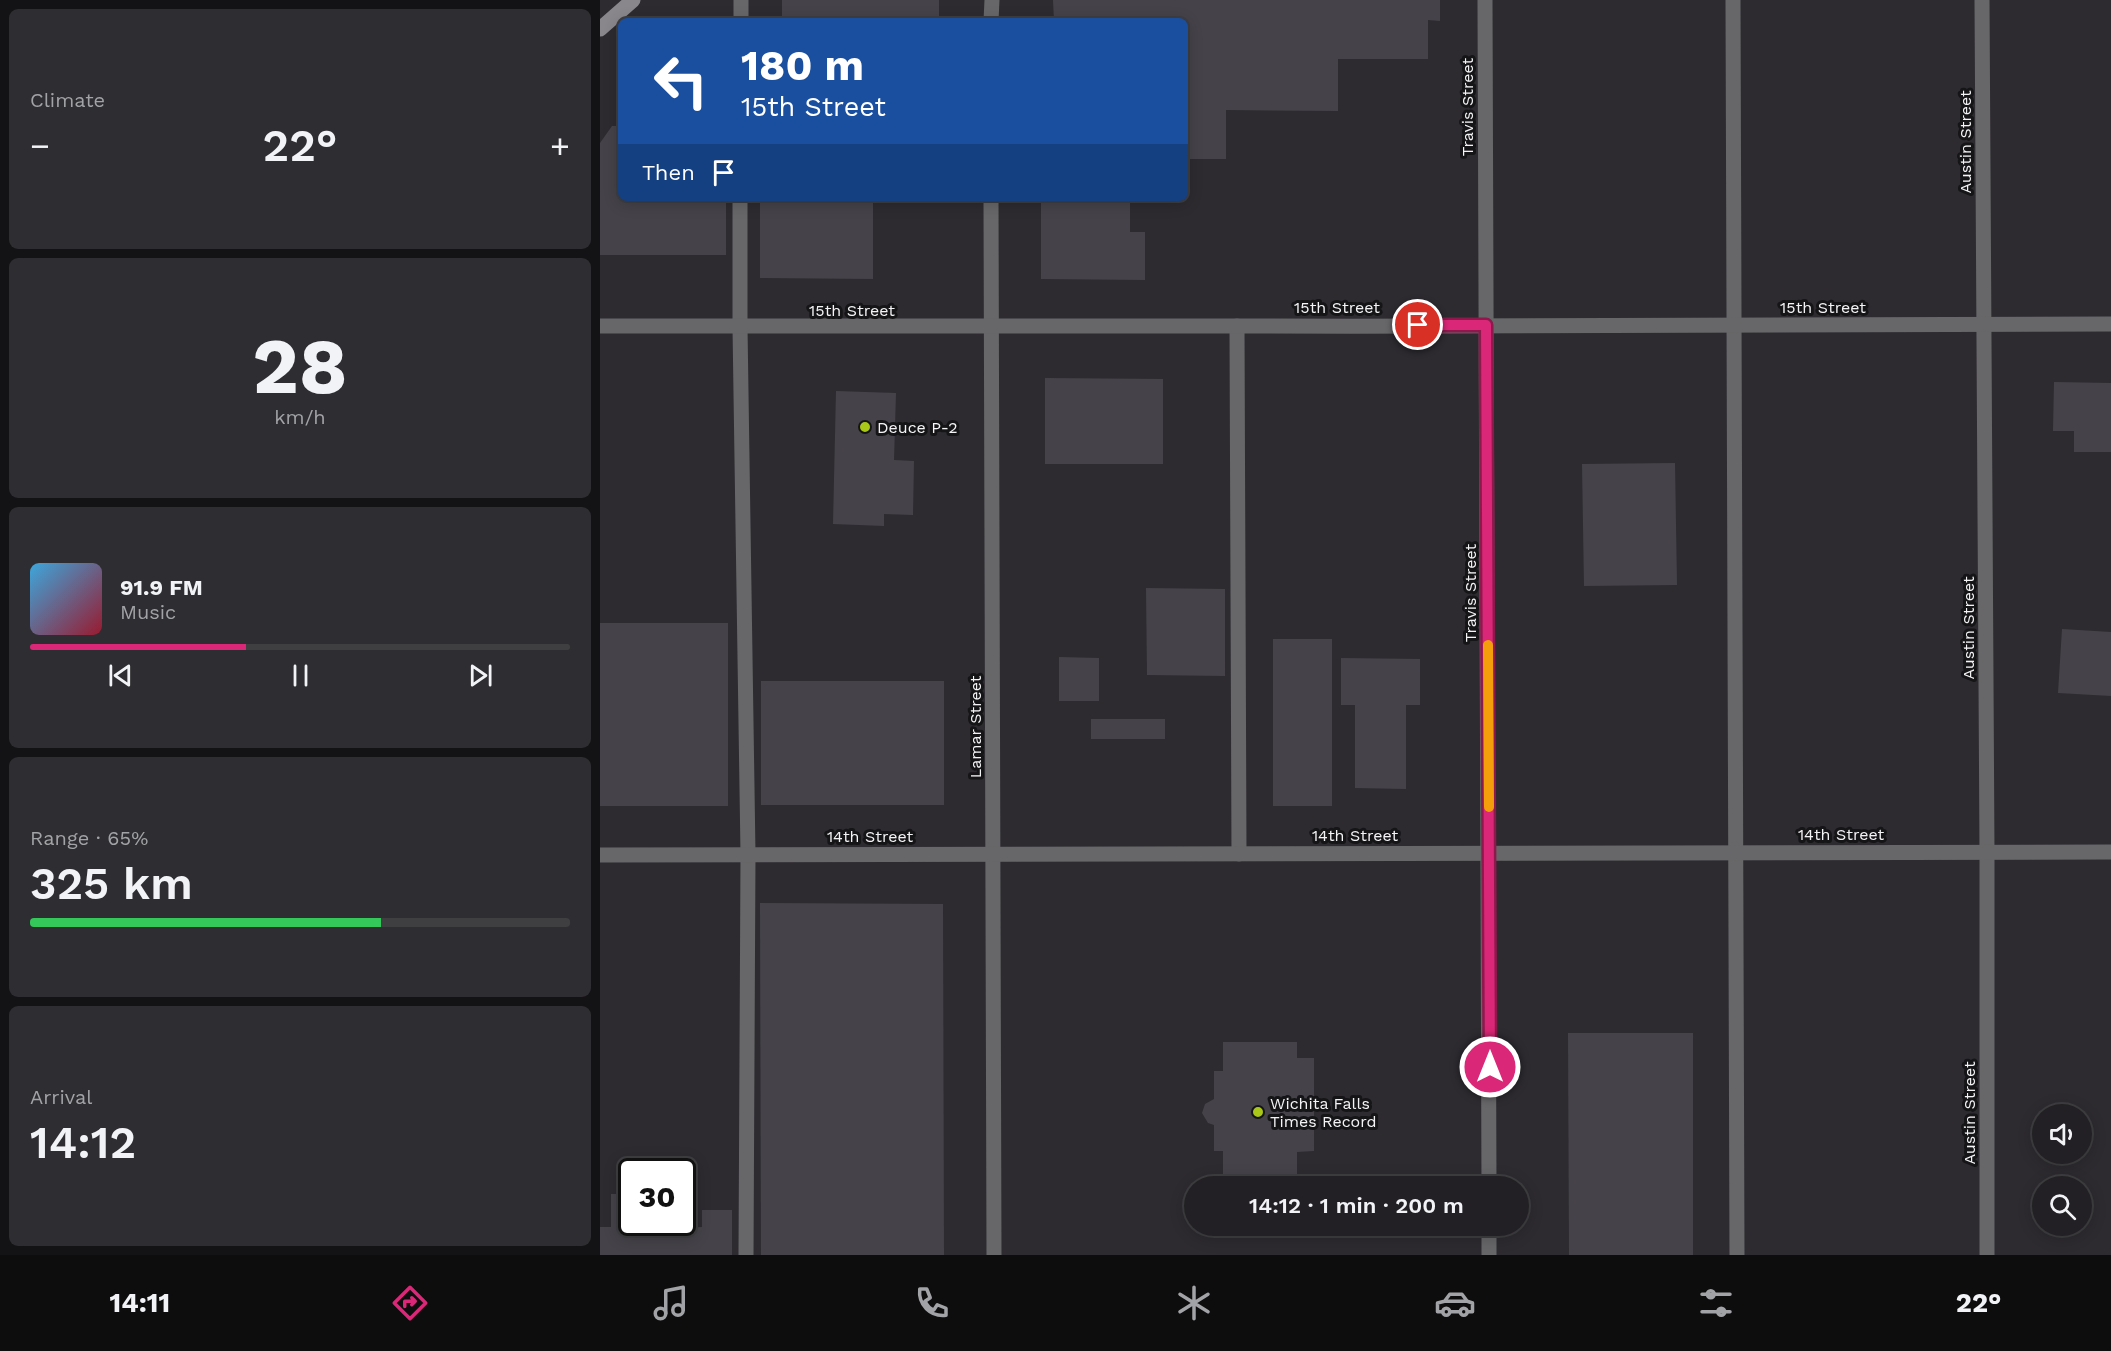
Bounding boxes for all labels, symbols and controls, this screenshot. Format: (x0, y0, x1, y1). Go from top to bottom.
text: 180 m (741, 41, 864, 90)
icon: left (642, 42, 720, 120)
street label: Travis Street (1458, 58, 1477, 156)
text: Climate (30, 88, 105, 112)
street label: Austin Street (1956, 90, 1975, 194)
text: 15th Street (741, 91, 886, 123)
text: 22° (263, 119, 337, 172)
text: − (30, 126, 50, 165)
text: + (550, 126, 570, 165)
icon: arrive (707, 156, 740, 189)
text: Then (642, 160, 695, 185)
street label: 15th Street (1294, 298, 1380, 317)
street label: 15th Street (1780, 298, 1866, 317)
pin (1392, 299, 1443, 350)
street label: 15th Street (809, 301, 895, 320)
icon: arrive (1401, 308, 1434, 341)
text: 28 (252, 320, 348, 412)
text: km/h (274, 405, 326, 429)
place label: Deuce P-2 (877, 418, 958, 437)
marker: Deuce P-2 (858, 420, 872, 434)
street label: Travis Street (1461, 544, 1480, 642)
text: 91.9 FM (120, 575, 203, 600)
street label: Austin Street (1959, 576, 1978, 680)
text: Music (120, 600, 176, 624)
icon: previous (104, 659, 137, 692)
icon: pause (284, 659, 317, 692)
icon: next (464, 659, 497, 692)
street label: Lamar Street (966, 675, 985, 778)
street label: 14th Street (1798, 825, 1884, 844)
text: Range · 65% (30, 826, 148, 850)
street label: 14th Street (1312, 826, 1398, 845)
street label: 14th Street (827, 827, 913, 846)
text: 325 km (30, 857, 193, 910)
position arrow (1458, 1035, 1522, 1099)
street label: Austin Street (1960, 1061, 1979, 1165)
text: Arrival (30, 1085, 92, 1109)
place label: Wichita Falls Times Record (1270, 1094, 1377, 1131)
map controls (2032, 1104, 2092, 1236)
button: sound (2032, 1104, 2092, 1164)
marker: Wichita Falls Times Record (1251, 1105, 1265, 1119)
text: 14:12 (30, 1116, 136, 1169)
speed limit sign: 30 (618, 1158, 696, 1236)
button: search (2032, 1176, 2092, 1236)
text: 14:12 · 1 min · 200 m (1249, 1193, 1464, 1218)
icon: directions (389, 1282, 431, 1324)
icon: music (650, 1282, 692, 1324)
icon: phone (911, 1282, 953, 1324)
icon: climate (1173, 1282, 1215, 1324)
icon: car (1434, 1282, 1476, 1324)
icon: filters (1695, 1282, 1737, 1324)
text: 14:11 (110, 1287, 170, 1319)
text: 22° (1956, 1287, 2001, 1319)

